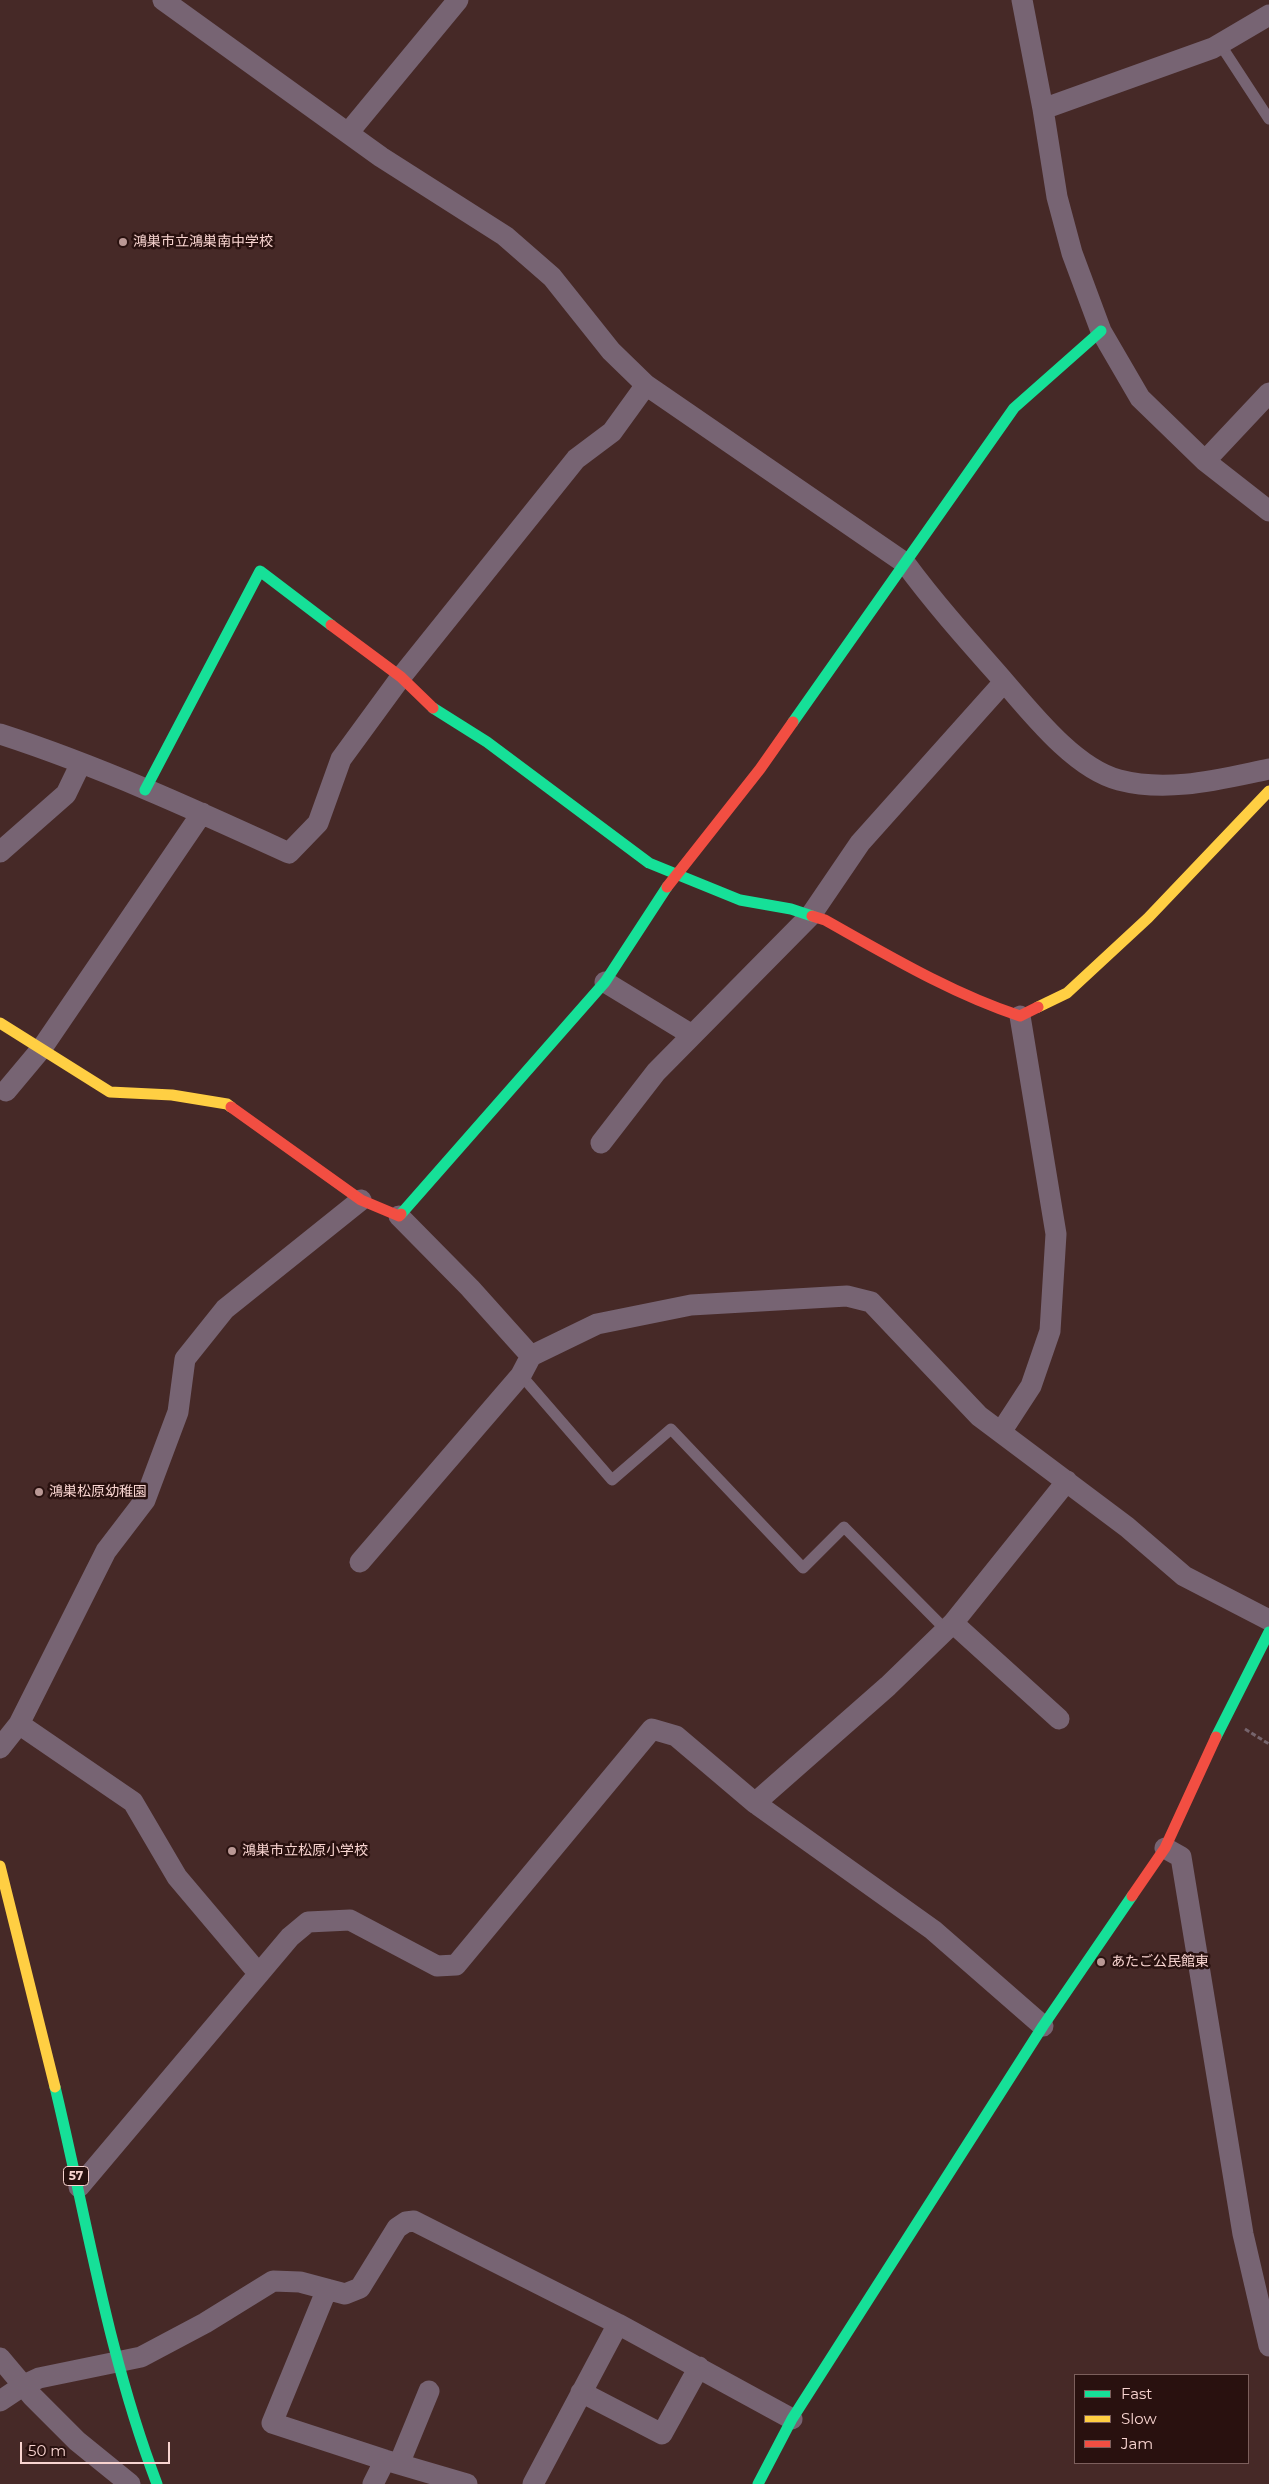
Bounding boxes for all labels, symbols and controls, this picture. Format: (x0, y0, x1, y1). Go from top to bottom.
place label: 鴻巣市立鴻巣南中学校 (133, 234, 273, 250)
marker: 鴻巣市立鴻巣南中学校 (117, 236, 129, 248)
place label: 鴻巣松原幼稚園 (49, 1484, 147, 1500)
marker: 鴻巣松原幼稚園 (33, 1486, 45, 1498)
place label: 鴻巣市立松原小学校 (242, 1843, 368, 1859)
marker: 鴻巣市立松原小学校 (226, 1845, 238, 1857)
place label: あたご公民館東 (1111, 1954, 1209, 1970)
marker: あたご公民館東 (1095, 1956, 1107, 1968)
road number: 57 (64, 2166, 88, 2186)
legend (1074, 2374, 1249, 2464)
text: Fast (1121, 2384, 1152, 2403)
text: Slow (1121, 2409, 1157, 2428)
scale bar (22, 2432, 172, 2464)
text: Jam (1121, 2434, 1153, 2453)
text: 50 m (28, 2441, 66, 2460)

